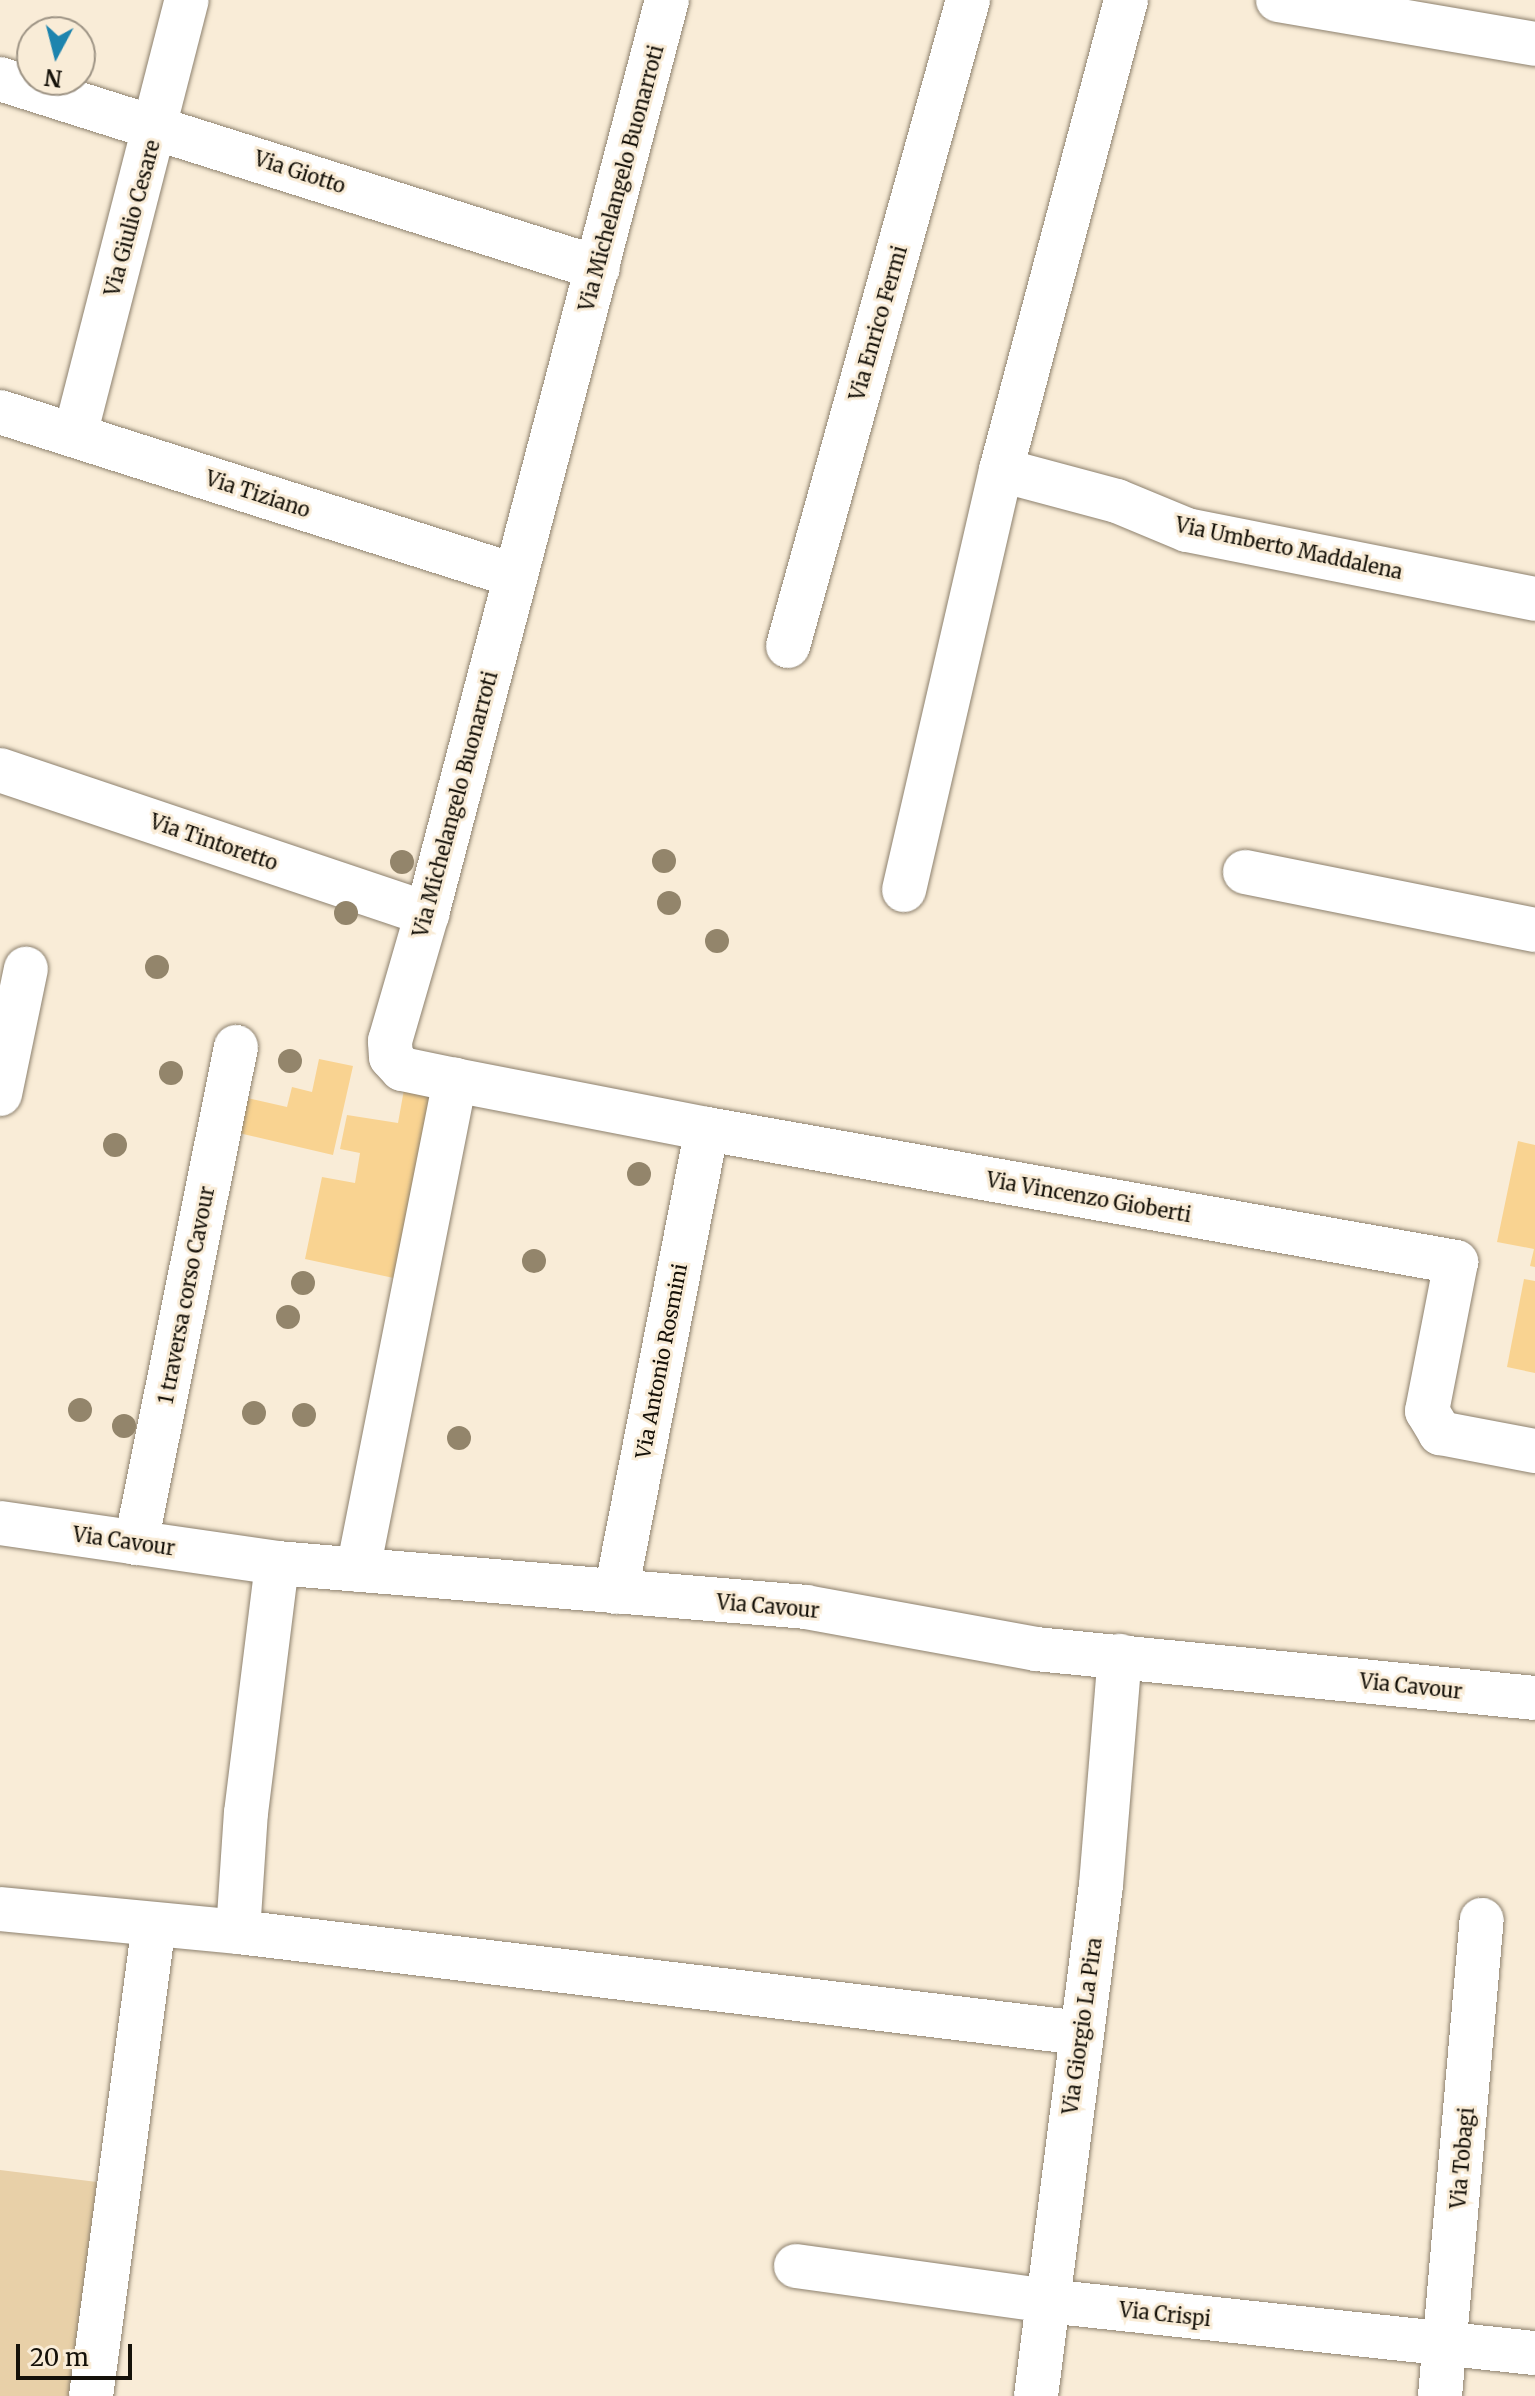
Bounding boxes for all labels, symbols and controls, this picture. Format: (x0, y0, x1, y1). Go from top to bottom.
north arrow (16, 16, 96, 96)
street label: Via Michelangelo Buonarroti (574, 42, 668, 314)
text: N (43, 63, 64, 93)
street label: Via Giulio Cesare (100, 137, 164, 299)
street label: Via Giotto (251, 146, 349, 198)
street label: Via Enrico Fermi (844, 243, 912, 403)
street label: Via Tiziano (203, 466, 313, 522)
street label: Via Umberto Maddalena (1173, 512, 1405, 584)
street label: Via Michelangelo Buonarroti (408, 668, 502, 940)
street label: Via Tintoretto (147, 809, 281, 875)
street label: Via Vincenzo Gioberti (985, 1167, 1193, 1227)
street label: 1 traversa corso Cavour (153, 1184, 219, 1406)
street label: Via Antonio Rosmini (630, 1261, 692, 1461)
street label: Via Cavour (71, 1522, 177, 1560)
street label: Via Cavour (716, 1590, 820, 1622)
street label: Via Cavour (1359, 1669, 1463, 1703)
street label: Via Giorgio La Pira (1058, 1936, 1106, 2116)
street label: Via Tobagi (1446, 2106, 1478, 2210)
street label: Via Crispi (1118, 2297, 1212, 2331)
scale bar (20, 2328, 136, 2378)
text: 20 m (30, 2342, 89, 2373)

